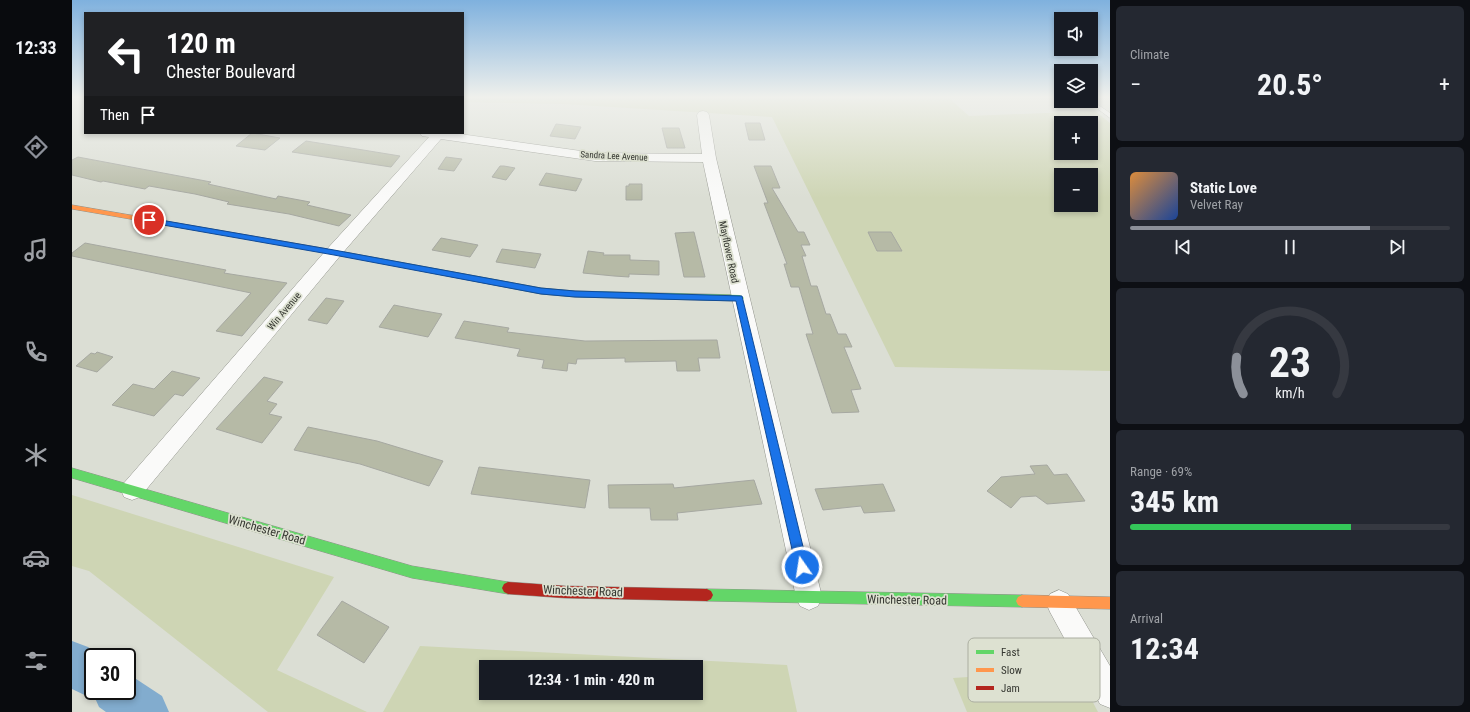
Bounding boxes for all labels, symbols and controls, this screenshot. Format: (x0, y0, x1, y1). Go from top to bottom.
map controls (1054, 12, 1098, 212)
button: sound (1054, 12, 1098, 56)
text: 120 m (166, 27, 236, 60)
icon: left (100, 28, 152, 80)
text: 12:33 (15, 37, 57, 58)
text: Climate (1130, 47, 1169, 62)
text: Chester Boulevard (166, 61, 295, 82)
button: layers (1054, 64, 1098, 108)
text: 20.5° (1257, 67, 1323, 102)
text: − (1130, 72, 1141, 97)
text: + (1439, 72, 1450, 97)
icon: arrive (137, 104, 159, 126)
text: Then (100, 106, 129, 124)
button: + (1054, 116, 1098, 160)
icon: directions (22, 133, 50, 161)
street label: Sandra Lee Avenue (580, 149, 648, 163)
button: − (1054, 168, 1098, 212)
text: Static Love (1190, 179, 1257, 197)
text: Velvet Ray (1190, 197, 1243, 212)
pin (132, 203, 166, 237)
icon: arrive (138, 209, 160, 231)
street label: Mayflower Road (717, 220, 741, 284)
icon: music (22, 236, 50, 264)
icon: previous (1172, 236, 1194, 258)
icon: pause (1279, 236, 1301, 258)
icon: next (1386, 236, 1408, 258)
street label: Win Avenue (265, 290, 303, 332)
icon: phone (22, 338, 50, 366)
text: 23 (1269, 338, 1311, 387)
text: km/h (1275, 385, 1305, 401)
icon: climate (22, 441, 50, 469)
text: Range · 69% (1130, 464, 1192, 479)
text: 345 km (1130, 484, 1219, 519)
street label: Winchester Road (227, 512, 307, 548)
icon: car (22, 544, 50, 572)
position arrow (781, 546, 823, 588)
street label: Winchester Road (543, 583, 623, 599)
street label: Winchester Road (867, 592, 947, 608)
text: Arrival (1130, 611, 1163, 626)
text: 12:34 (1130, 631, 1199, 666)
legend (968, 638, 1100, 702)
text: Fast (1001, 646, 1020, 659)
icon: filters (22, 647, 50, 675)
speed limit sign: 30 (84, 648, 136, 700)
text: Slow (1001, 664, 1022, 677)
text: 12:34 · 1 min · 420 m (527, 671, 655, 689)
text: Jam (1001, 682, 1020, 695)

